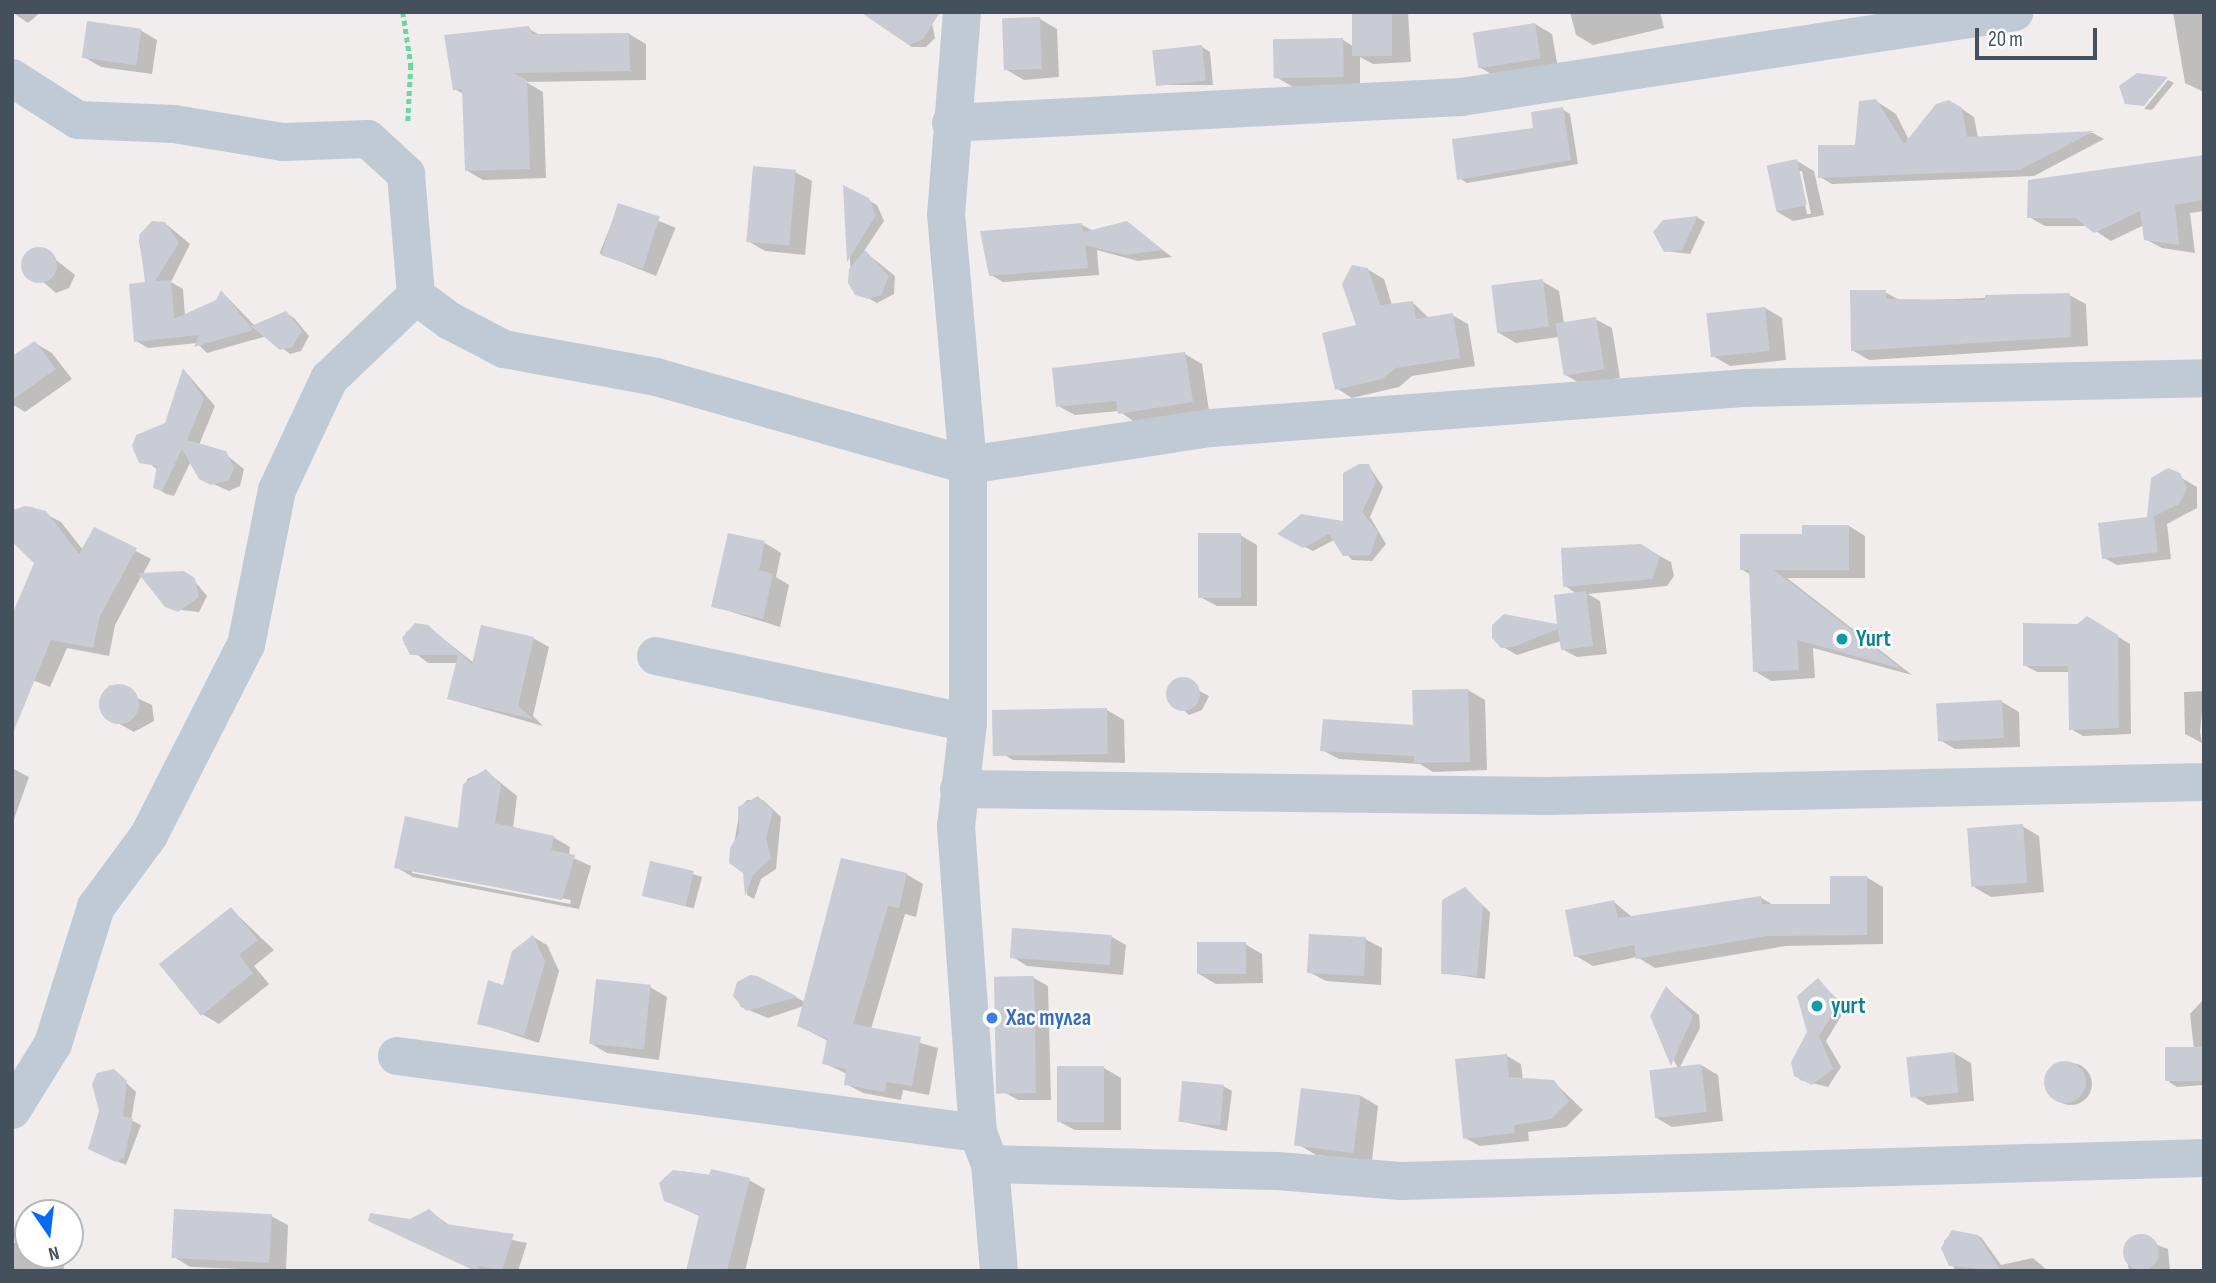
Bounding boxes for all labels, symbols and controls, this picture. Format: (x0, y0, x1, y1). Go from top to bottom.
scale bar (1978, 14, 2100, 58)
text: 20 m (1988, 27, 2023, 52)
place label: Yurt (1856, 625, 1891, 653)
marker: Yurt (1834, 631, 1850, 647)
place label: yurt (1831, 992, 1866, 1020)
marker: yurt (1809, 998, 1825, 1014)
place label: Хас тулга (1006, 1004, 1091, 1032)
marker: Хас тулга (984, 1010, 1000, 1026)
north arrow (14, 1199, 84, 1269)
text: N (46, 1241, 61, 1265)

